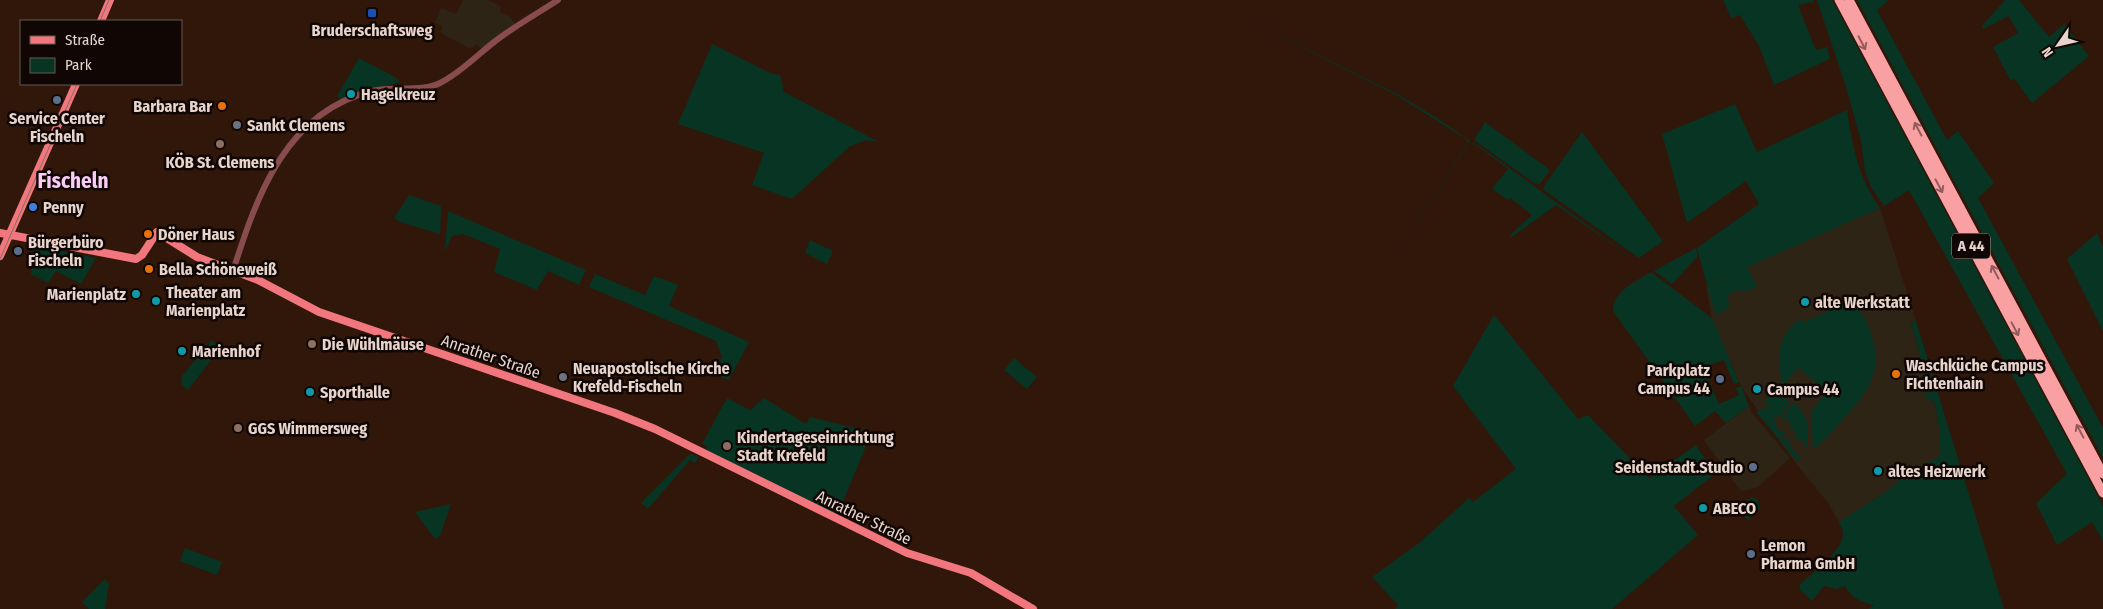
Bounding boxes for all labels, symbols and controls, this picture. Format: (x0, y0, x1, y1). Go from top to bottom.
marker: Bruderschaftsweg (366, 7, 378, 19)
legend (20, 20, 182, 85)
north arrow (2033, 20, 2083, 70)
place label: Bruderschaftsweg (312, 21, 432, 40)
text: Straße (65, 31, 105, 49)
one-way arrow (1858, 35, 1867, 50)
text: N (2038, 44, 2057, 60)
text: Park (65, 56, 92, 74)
place label: Hagelkreuz (361, 85, 435, 104)
marker: Hagelkreuz (345, 88, 357, 100)
marker: Service Center Fischeln (51, 94, 63, 106)
place label: Barbara Bar (133, 97, 212, 116)
marker: Barbara Bar (216, 100, 228, 112)
place label: Service Center Fischeln (9, 109, 105, 146)
place label: Sankt Clemens (247, 116, 345, 135)
marker: Sankt Clemens (231, 119, 243, 131)
one-way arrow (1913, 122, 1922, 137)
marker: KÖB St. Clemens (214, 138, 226, 150)
place label: KÖB St. Clemens (166, 152, 274, 172)
district label: Fischeln (38, 168, 108, 194)
one-way arrow (1935, 178, 1944, 193)
place label: Penny (43, 198, 84, 217)
marker: Penny (27, 201, 39, 213)
place label: Döner Haus (158, 225, 235, 244)
marker: Döner Haus (142, 228, 154, 240)
place label: Bürgerbüro Fischeln (28, 233, 104, 270)
road number: A 44 (1952, 234, 1990, 258)
marker: Bürgerbüro Fischeln (12, 245, 24, 257)
place label: Bella Schöneweiß (159, 260, 277, 279)
marker: Bella Schöneweiß (143, 263, 155, 275)
one-way arrow (1990, 265, 2000, 280)
place label: Theater am Marienplatz (166, 283, 246, 320)
place label: Marienplatz (47, 285, 126, 304)
marker: Marienplatz (130, 288, 142, 300)
place label: alte Werkstatt (1815, 293, 1910, 312)
marker: Theater am Marienplatz (150, 295, 162, 307)
marker: alte Werkstatt (1799, 296, 1811, 308)
one-way arrow (2011, 322, 2021, 336)
street label: Anrather Straße (439, 331, 543, 382)
place label: Die Wühlmäuse (322, 335, 424, 354)
marker: Die Wühlmäuse (306, 338, 318, 350)
place label: Marienhof (192, 342, 262, 361)
marker: Marienhof (176, 345, 188, 357)
place label: Waschküche Campus FIchtenhain (1906, 356, 2044, 393)
place label: Neuapostolische Kirche Krefeld-Fischeln (573, 359, 730, 396)
place label: Parkplatz Campus 44 (1638, 361, 1710, 398)
marker: Waschküche Campus FIchtenhain (1890, 368, 1902, 380)
marker: Neuapostolische Kirche Krefeld-Fischeln (557, 371, 569, 383)
marker: Parkplatz Campus 44 (1714, 373, 1726, 385)
place label: Campus 44 (1767, 380, 1839, 399)
place label: Sporthalle (320, 383, 390, 402)
marker: Campus 44 (1751, 383, 1763, 395)
marker: Sporthalle (304, 386, 316, 398)
place label: GGS Wimmersweg (248, 419, 367, 438)
marker: GGS Wimmersweg (232, 422, 244, 434)
one-way arrow (2075, 424, 2084, 439)
place label: Kindertageseinrichtung Stadt Krefeld (737, 428, 894, 465)
marker: Kindertageseinrichtung Stadt Krefeld (721, 440, 733, 452)
place label: Seidenstadt.Studio (1615, 458, 1743, 477)
marker: Seidenstadt.Studio (1747, 461, 1759, 473)
place label: altes Heizwerk (1888, 462, 1986, 481)
marker: altes Heizwerk (1872, 465, 1884, 477)
street label: Anrather Straße (813, 486, 914, 549)
place label: ABECO (1712, 499, 1756, 518)
marker: ABECO (1697, 502, 1709, 514)
place label: Lemon Pharma GmbH (1761, 536, 1855, 573)
marker: Lemon Pharma GmbH (1745, 548, 1757, 560)

